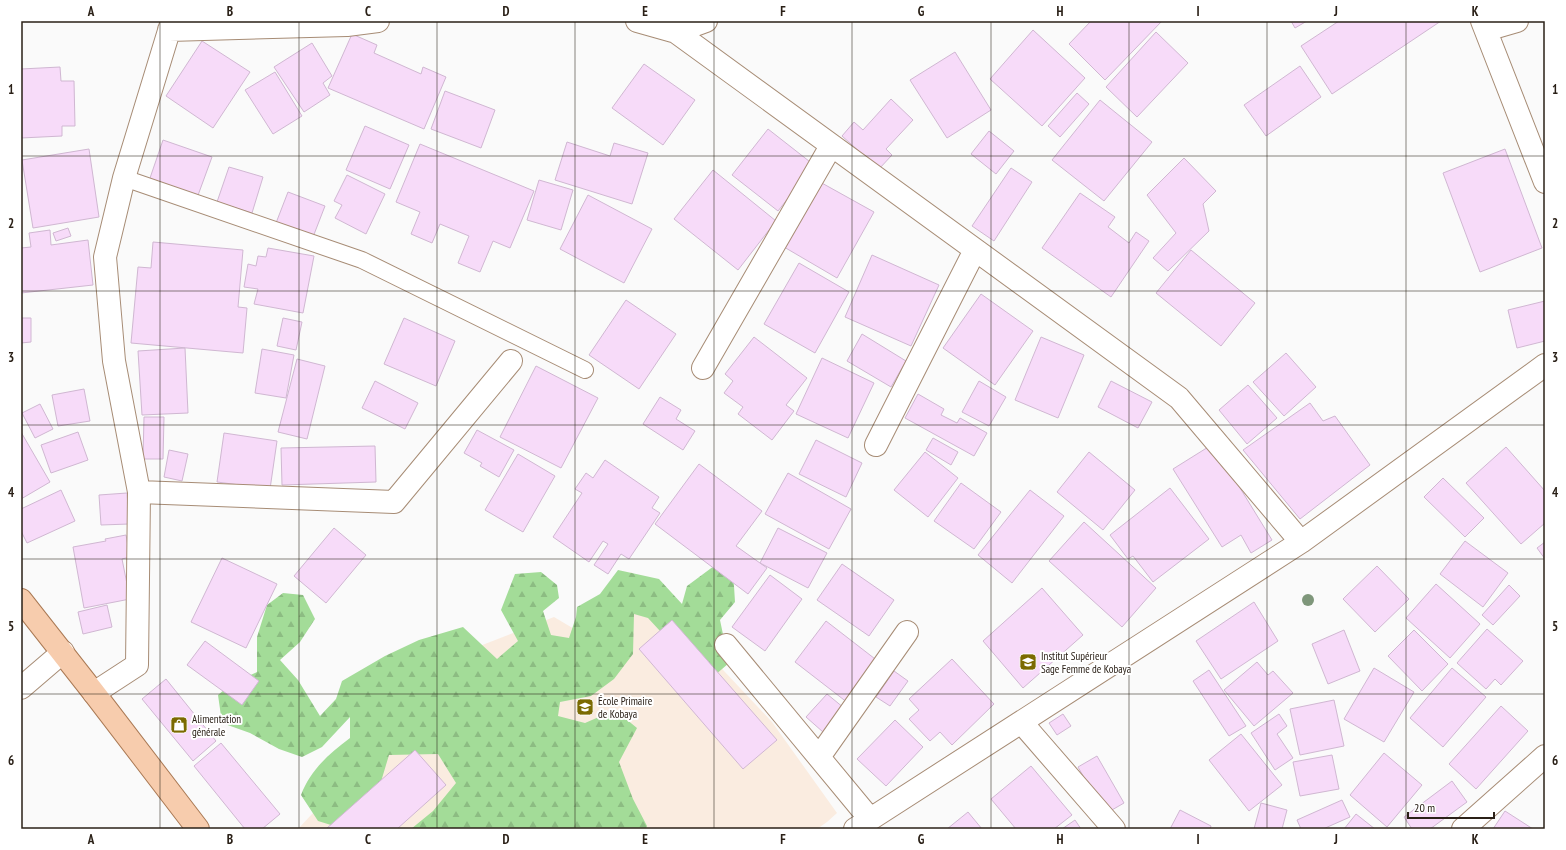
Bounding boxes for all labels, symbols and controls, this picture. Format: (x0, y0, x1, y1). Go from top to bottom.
text: A (87, 3, 95, 20)
text: B (227, 3, 233, 20)
text: C (365, 3, 371, 20)
text: D (503, 3, 510, 20)
text: E (642, 3, 648, 20)
text: F (780, 3, 786, 20)
text: G (918, 3, 925, 20)
text: H (1057, 3, 1064, 20)
text: I (1196, 3, 1200, 20)
text: J (1333, 3, 1338, 20)
text: K (1472, 3, 1479, 20)
text: 1 (8, 81, 14, 98)
text: 1 (1552, 81, 1558, 98)
text: 2 (8, 215, 14, 232)
text: 2 (1552, 215, 1558, 232)
text: 3 (8, 349, 14, 366)
text: 3 (1552, 349, 1558, 366)
text: 4 (8, 484, 15, 501)
text: 4 (1552, 484, 1559, 501)
text: 5 (8, 618, 14, 635)
text: 5 (1552, 618, 1558, 635)
place label: Institut Supérieur Sage Femme de Kobaya (1041, 649, 1131, 676)
school or university icon: Institut Supérieur Sage Femme de Kobaya (1018, 652, 1038, 672)
place label: École Primaire de Kobaya (598, 694, 653, 721)
school or university icon: École Primaire de Kobaya (575, 697, 595, 717)
place label: Alimentation générale (192, 712, 241, 739)
shop icon: Alimentation générale (169, 715, 189, 735)
text: 6 (8, 752, 14, 769)
text: 6 (1552, 752, 1558, 769)
scale bar (1408, 794, 1494, 820)
text: 20 m (1414, 800, 1435, 815)
text: A (87, 831, 95, 848)
text: B (227, 831, 233, 848)
text: C (365, 831, 371, 848)
text: D (503, 831, 510, 848)
text: E (642, 831, 648, 848)
text: F (780, 831, 786, 848)
text: G (918, 831, 925, 848)
text: H (1057, 831, 1064, 848)
text: I (1196, 831, 1200, 848)
text: J (1333, 831, 1338, 848)
text: K (1472, 831, 1479, 848)

